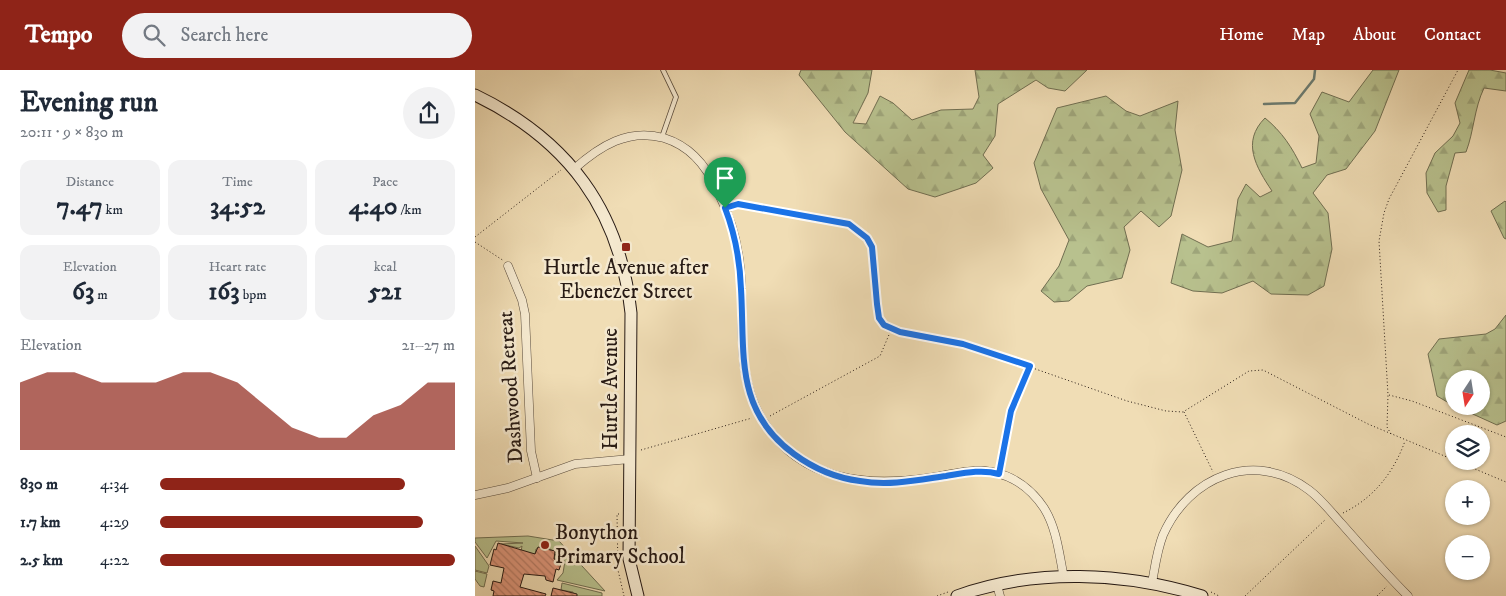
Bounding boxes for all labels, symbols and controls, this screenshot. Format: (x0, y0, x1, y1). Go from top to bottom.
search box (122, 13, 472, 58)
text: Tempo (25, 20, 92, 50)
icon: search (140, 21, 168, 49)
text: Search here (180, 24, 268, 47)
text: Home (1219, 24, 1264, 46)
text: Map (1292, 24, 1325, 46)
text: About (1353, 24, 1396, 46)
text: Contact (1424, 24, 1481, 46)
text: Evening run (20, 85, 158, 120)
button: share (403, 87, 455, 139)
text: 20:11 · 9 × 830 m (20, 122, 124, 142)
pin (704, 157, 746, 208)
icon: arrive (711, 164, 739, 192)
text: Distance (66, 173, 114, 191)
text: Time (222, 173, 253, 191)
text: Pace (372, 173, 398, 191)
text: 7.47 (57, 191, 103, 222)
text: 34:52 (210, 191, 265, 222)
text: 4:40 (349, 191, 397, 222)
text: km (103, 201, 123, 219)
text: /km (397, 201, 422, 219)
marker: Hurtle Avenue after Ebenezer Street (620, 241, 632, 253)
place label: Hurtle Avenue after Ebenezer Street (543, 255, 709, 305)
text: Elevation (63, 258, 117, 276)
text: Heart rate (209, 258, 266, 276)
text: kcal (374, 258, 397, 276)
text: 63 (72, 276, 94, 307)
text: 163 (208, 276, 240, 307)
text: 521 (368, 276, 402, 307)
text: m (94, 286, 108, 304)
text: bpm (240, 286, 267, 304)
street label: Dashwood Retreat (493, 310, 529, 464)
street label: Hurtle Avenue (598, 328, 624, 450)
text: Elevation (20, 335, 82, 355)
text: 21–27 m (401, 335, 455, 355)
north arrow (1445, 370, 1490, 415)
map controls (1445, 370, 1490, 580)
button: layers (1445, 425, 1490, 470)
text: 830 m (20, 474, 58, 494)
text: 4:34 (100, 474, 129, 494)
button: + (1445, 480, 1490, 525)
text: 1.7 km (20, 512, 61, 532)
text: 4:29 (100, 512, 129, 532)
place label: Bonython Primary School (555, 520, 686, 570)
button: − (1445, 535, 1490, 580)
marker: Bonython Primary School (539, 539, 551, 551)
text: 2.5 km (20, 550, 63, 570)
text: 4:22 (100, 550, 129, 570)

